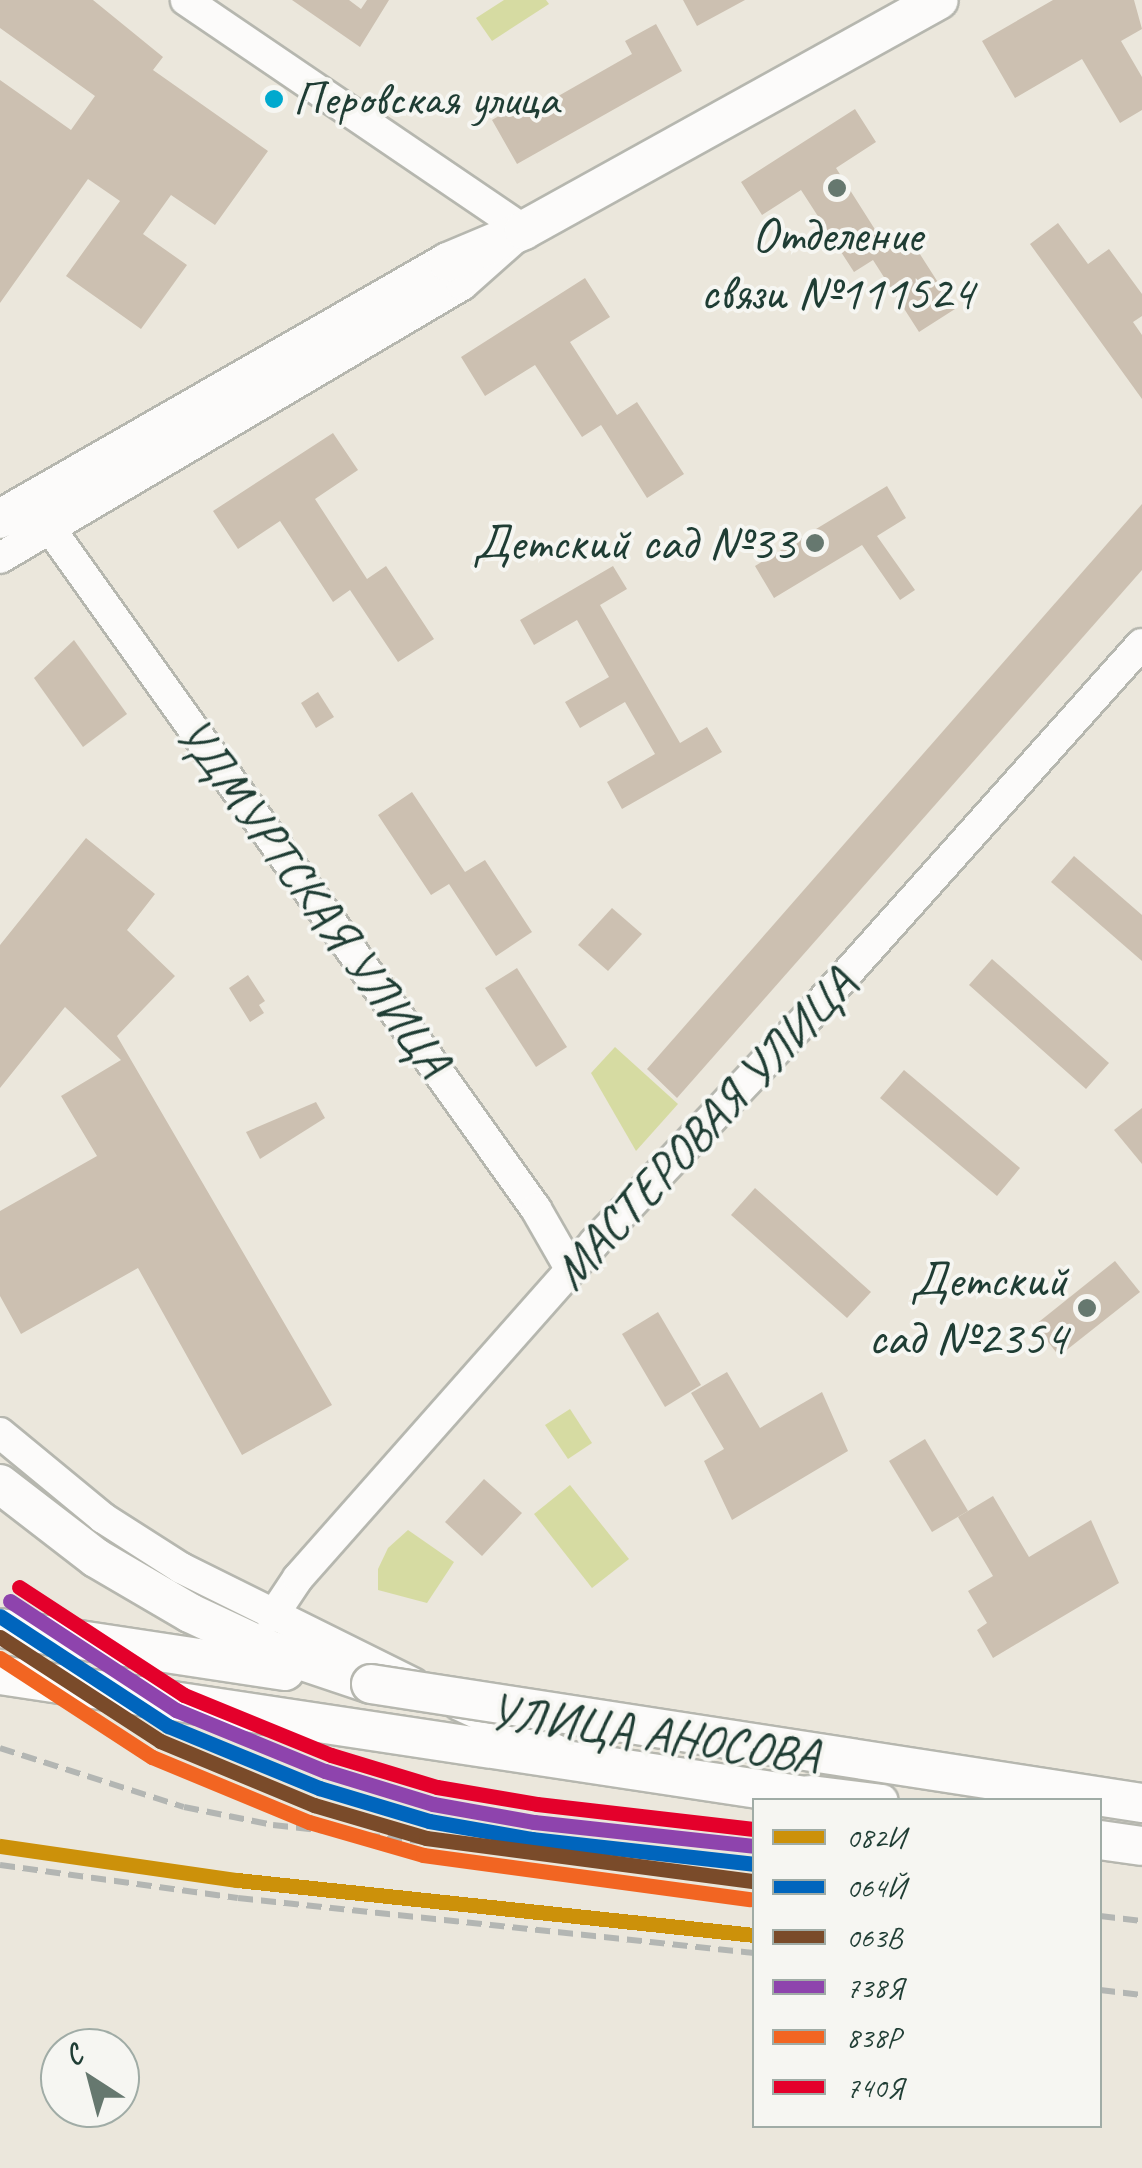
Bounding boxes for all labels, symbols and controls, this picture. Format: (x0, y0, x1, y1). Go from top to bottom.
place label: Перовская улица (293, 70, 563, 128)
marker: Перовская улица (264, 89, 284, 109)
marker: Отделение связи №111524 (826, 177, 848, 199)
place label: Отделение связи №111524 (700, 204, 974, 322)
place label: Детский сад №33 (472, 513, 795, 573)
marker: Детский сад №33 (804, 532, 826, 554)
street label: УДМУРТСКАЯ УЛИЦА (163, 706, 463, 1088)
street label: МАСТЕРОВАЯ УЛИЦА (541, 956, 867, 1300)
place label: Детский сад №2354 (868, 1249, 1067, 1366)
marker: Детский сад №2354 (1076, 1297, 1098, 1319)
street label: УЛИЦА АНОСОВА (485, 1681, 823, 1787)
legend (752, 1798, 1102, 2128)
text: 082И (846, 1818, 905, 1856)
text: 064Й (846, 1868, 905, 1906)
text: 063В (846, 1918, 902, 1956)
text: 738Я (846, 1968, 903, 2006)
text: 838Р (846, 2018, 901, 2056)
north arrow (40, 2028, 140, 2128)
text: С (57, 2037, 89, 2073)
text: 740Я (846, 2068, 903, 2106)

